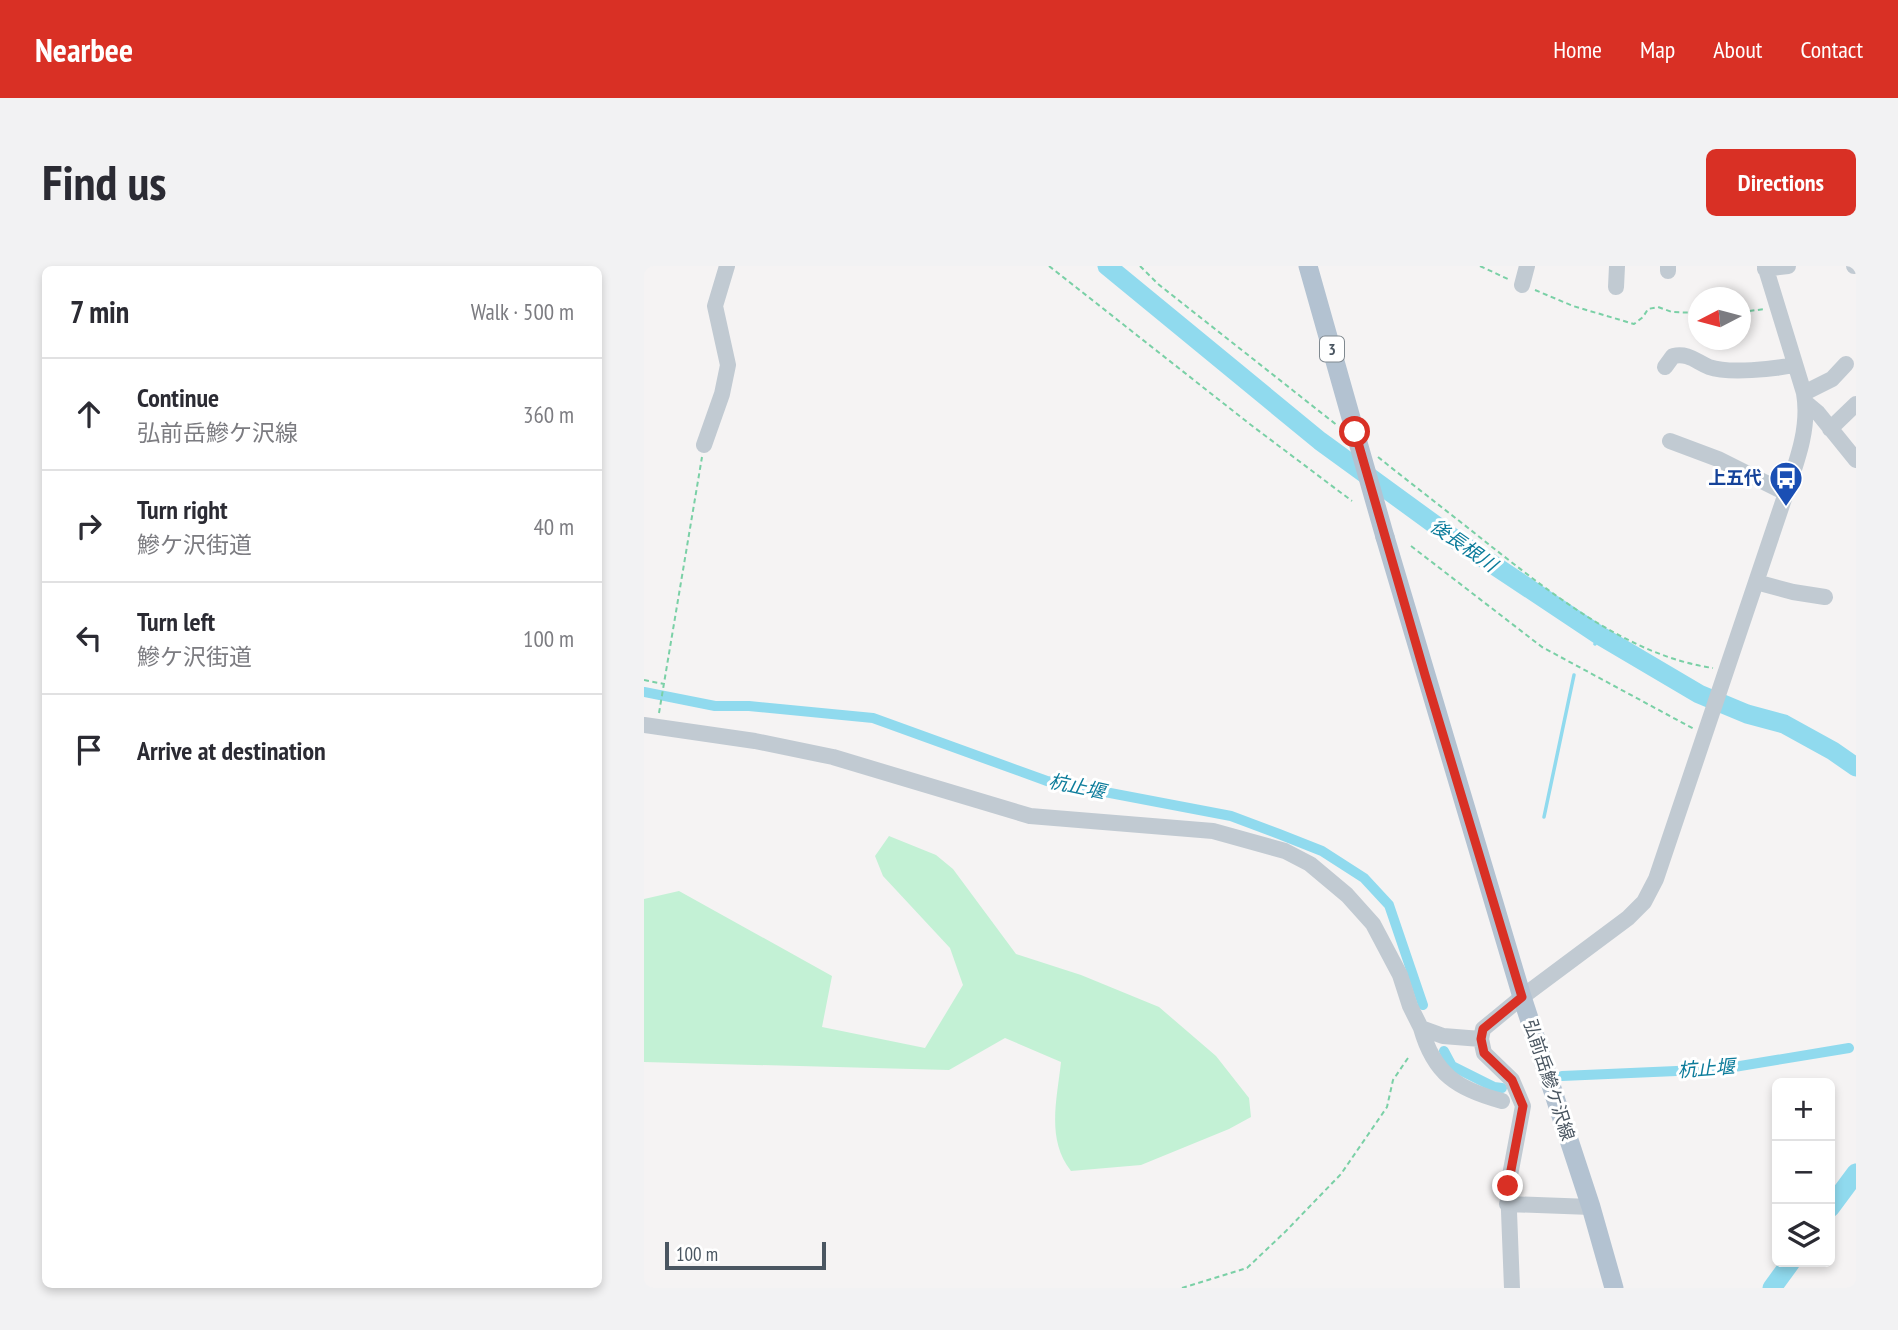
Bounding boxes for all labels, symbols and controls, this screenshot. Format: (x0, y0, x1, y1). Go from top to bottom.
text: Nearbee (35, 28, 133, 71)
text: Home (1553, 34, 1602, 65)
text: Map (1640, 34, 1675, 65)
text: About (1713, 34, 1762, 65)
text: Contact (1800, 34, 1863, 65)
button: Directions (1706, 149, 1856, 216)
text: Find us (42, 150, 166, 214)
north arrow (1688, 287, 1751, 350)
text: 7 min (70, 292, 129, 331)
text: Walk · 500 m (471, 297, 574, 326)
road number: 3 (1320, 337, 1344, 362)
text: Continue (137, 381, 219, 414)
icon: ahead (70, 395, 108, 433)
text: 360 m (523, 400, 574, 429)
route start (1339, 416, 1370, 447)
text: 弘前岳鰺ケ沢線 (137, 418, 298, 447)
bus stop icon: 上五代 (1767, 459, 1805, 508)
place label: 上五代 (1708, 466, 1762, 489)
text: Turn right (137, 493, 228, 526)
icon: right (70, 507, 108, 545)
text: 40 m (533, 512, 574, 541)
water label: 後長根川 (1426, 513, 1504, 578)
text: 鰺ケ沢街道 (137, 530, 252, 559)
text: Turn left (137, 605, 215, 638)
icon: left (70, 619, 108, 657)
text: 100 m (523, 624, 574, 653)
text: 鰺ケ沢街道 (137, 642, 252, 671)
icon: arrive (70, 731, 108, 769)
text: Arrive at destination (137, 734, 326, 767)
water label: 杭止堰 (1047, 768, 1110, 804)
street label: 弘前岳鰺ケ沢線 (1519, 1016, 1580, 1143)
water label: 杭止堰 (1677, 1054, 1738, 1082)
map controls (1772, 1078, 1835, 1267)
button: + (1772, 1078, 1835, 1141)
button: − (1772, 1141, 1835, 1204)
route end (1492, 1170, 1523, 1201)
button: layers (1772, 1204, 1835, 1267)
scale bar (665, 1239, 826, 1271)
text: 100 m (676, 1242, 718, 1266)

